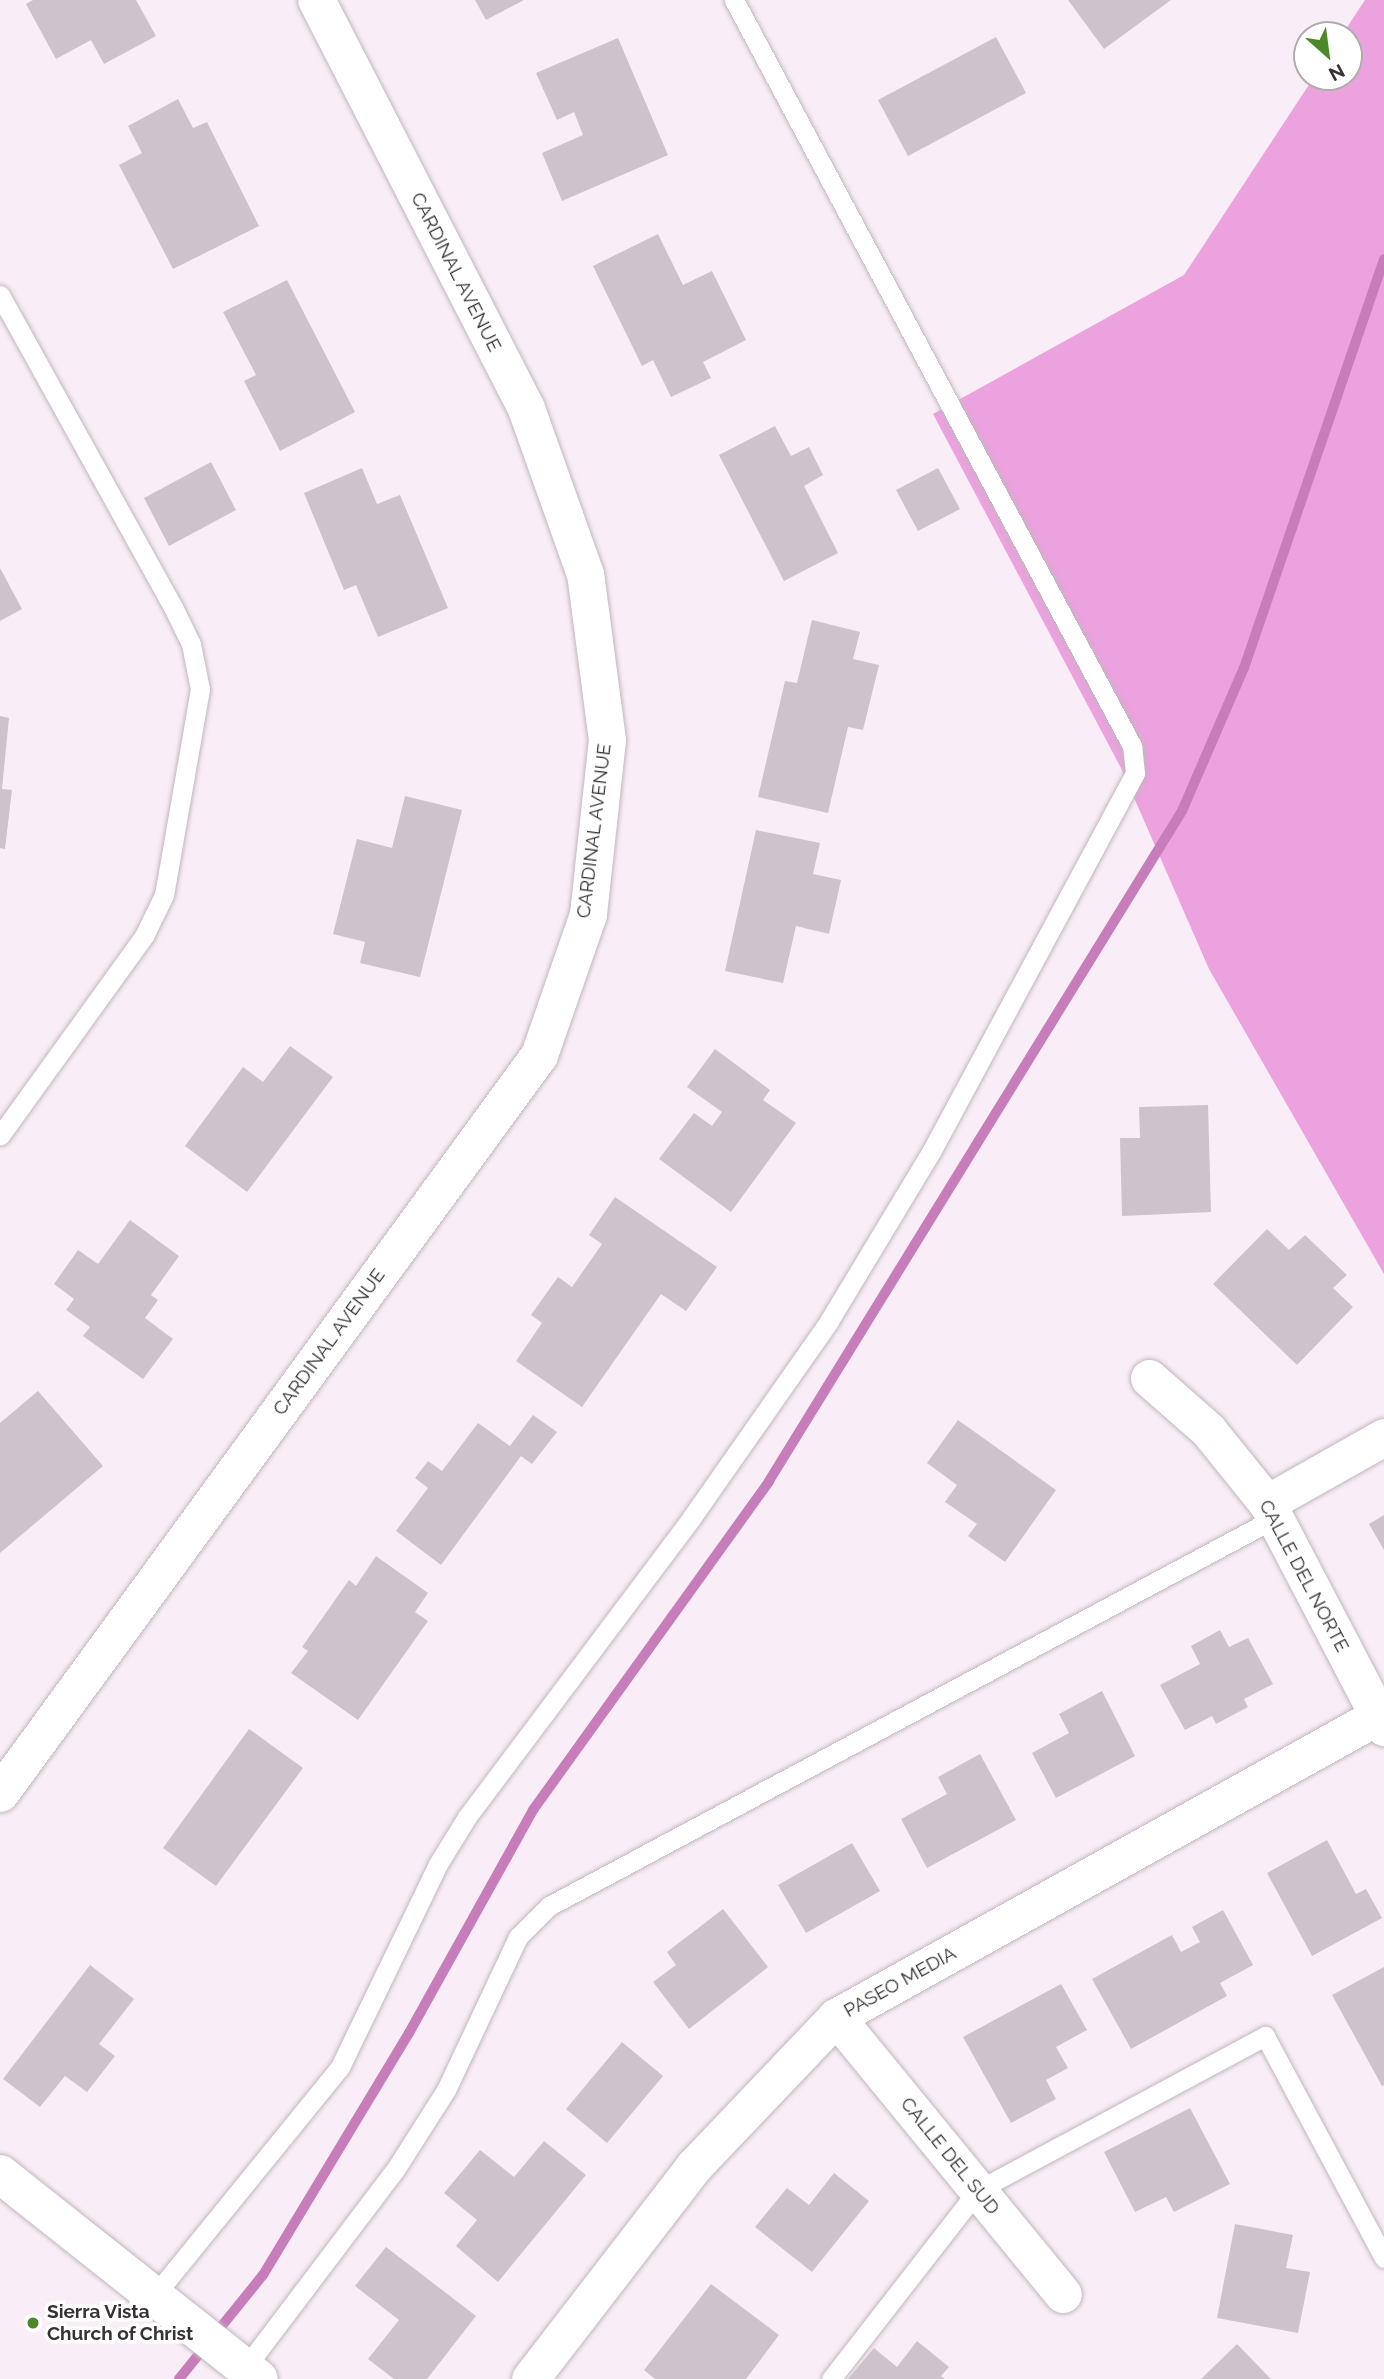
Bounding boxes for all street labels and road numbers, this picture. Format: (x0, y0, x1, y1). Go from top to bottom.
street label: CARDINAL AVENUE (406, 188, 506, 356)
street label: CARDINAL AVENUE (572, 742, 616, 920)
street label: CARDINAL AVENUE (268, 1264, 390, 1420)
street label: CALLE DEL NORTE (1254, 1496, 1354, 1656)
street label: PASEO MEDIA (840, 1942, 960, 2022)
street label: CALLE DEL SUD (896, 2093, 1004, 2219)

